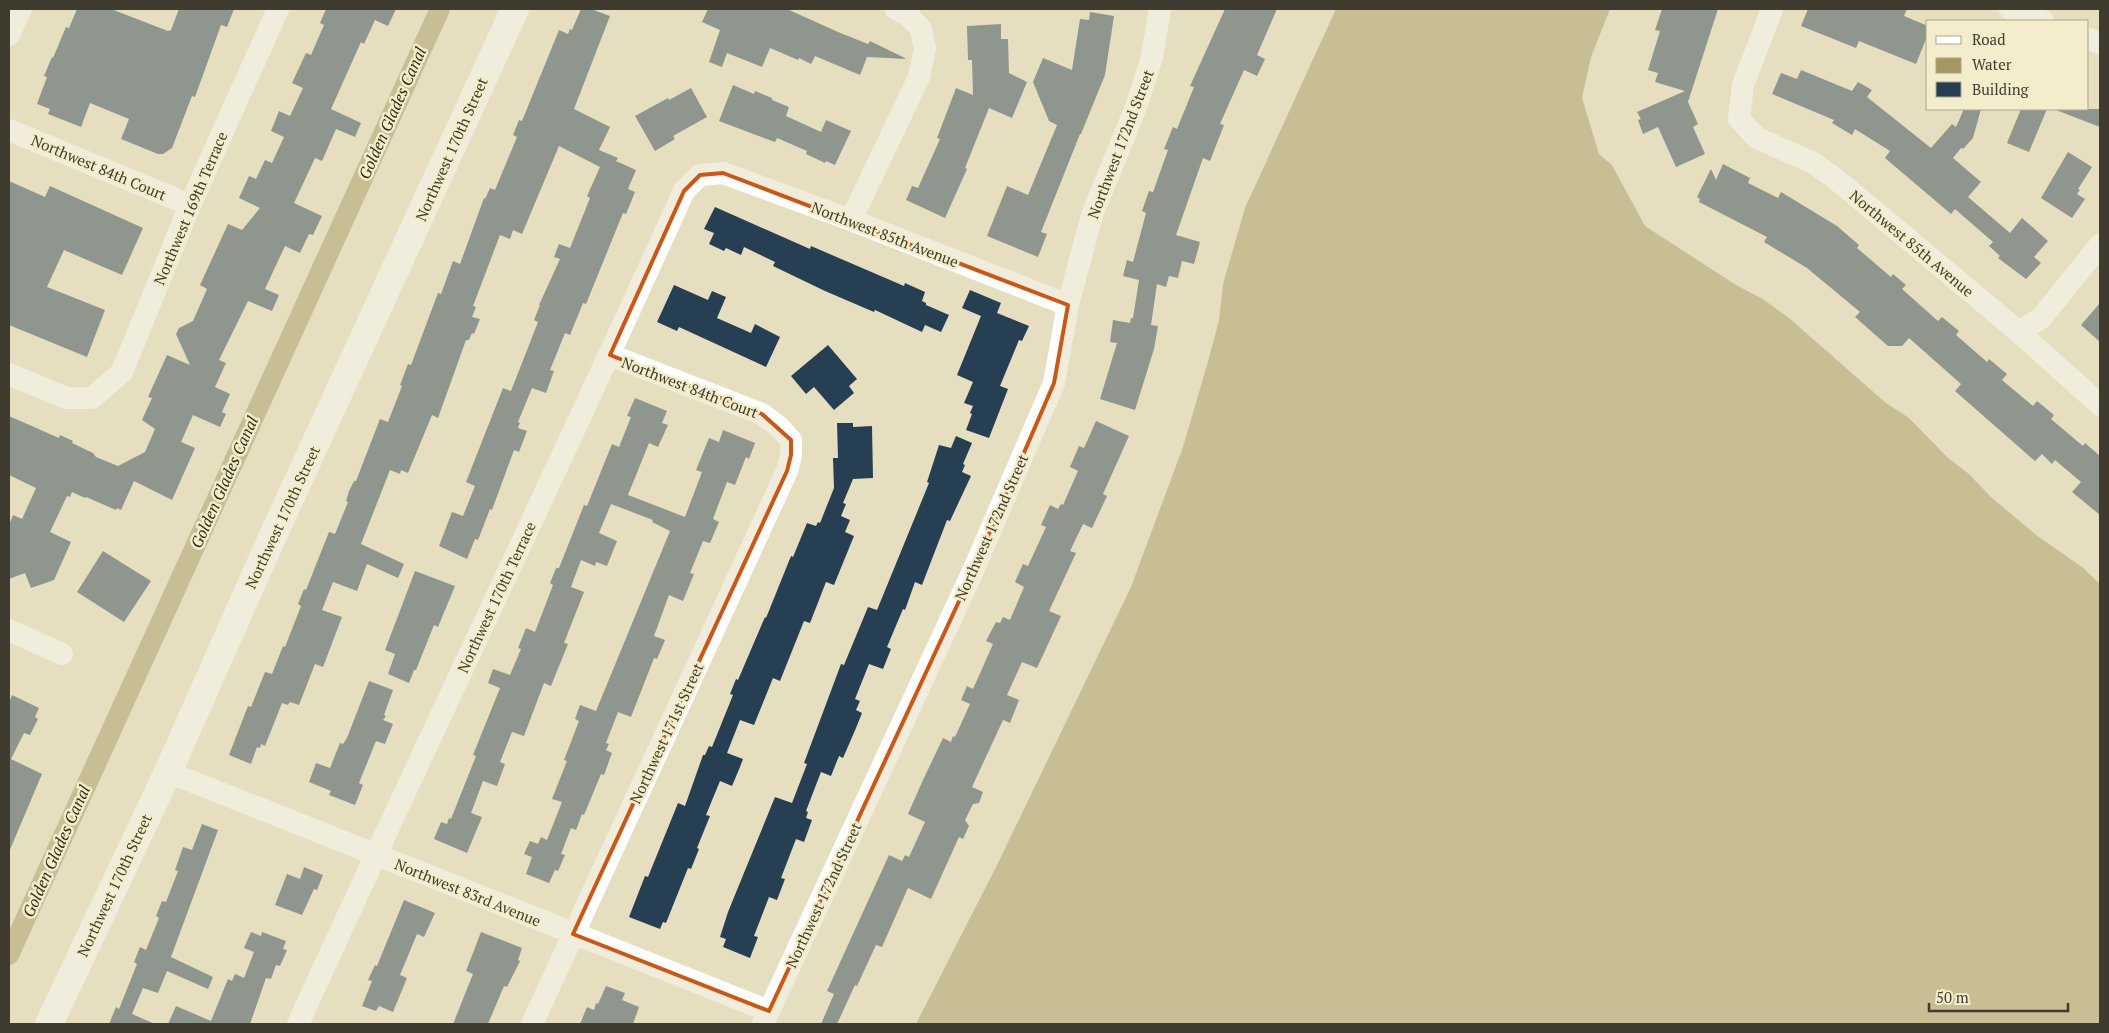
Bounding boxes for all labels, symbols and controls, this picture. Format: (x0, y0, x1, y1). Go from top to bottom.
legend (1926, 20, 2089, 110)
text: Road (1972, 29, 2005, 49)
water label: Golden Glades Canal (353, 43, 431, 183)
text: Water (1972, 54, 2012, 74)
street label: Northwest 172nd Street (1082, 66, 1158, 221)
street label: Northwest 170th Street (410, 74, 492, 224)
text: Building (1972, 79, 2030, 99)
street label: Northwest 169th Terrace (149, 128, 231, 288)
street label: Northwest 84th Court (28, 129, 170, 205)
street label: Northwest 85th Avenue (1846, 185, 1978, 301)
street label: Northwest 85th Avenue (808, 197, 962, 271)
street label: Northwest 84th Court (619, 352, 762, 422)
water label: Golden Glades Canal (185, 412, 263, 552)
street label: Northwest 170th Street (240, 442, 324, 592)
street label: Northwest 172nd Street (950, 450, 1033, 603)
street label: Northwest 170th Terrace (452, 518, 540, 676)
street label: Northwest 171st Street (625, 659, 708, 807)
water label: Golden Glades Canal (17, 781, 95, 921)
street label: Northwest 170th Street (72, 810, 156, 960)
street label: Northwest 172nd Street (780, 819, 866, 971)
street label: Northwest 83rd Avenue (392, 854, 544, 930)
scale bar (1929, 980, 2068, 1012)
text: 50 m (1936, 987, 1969, 1007)

